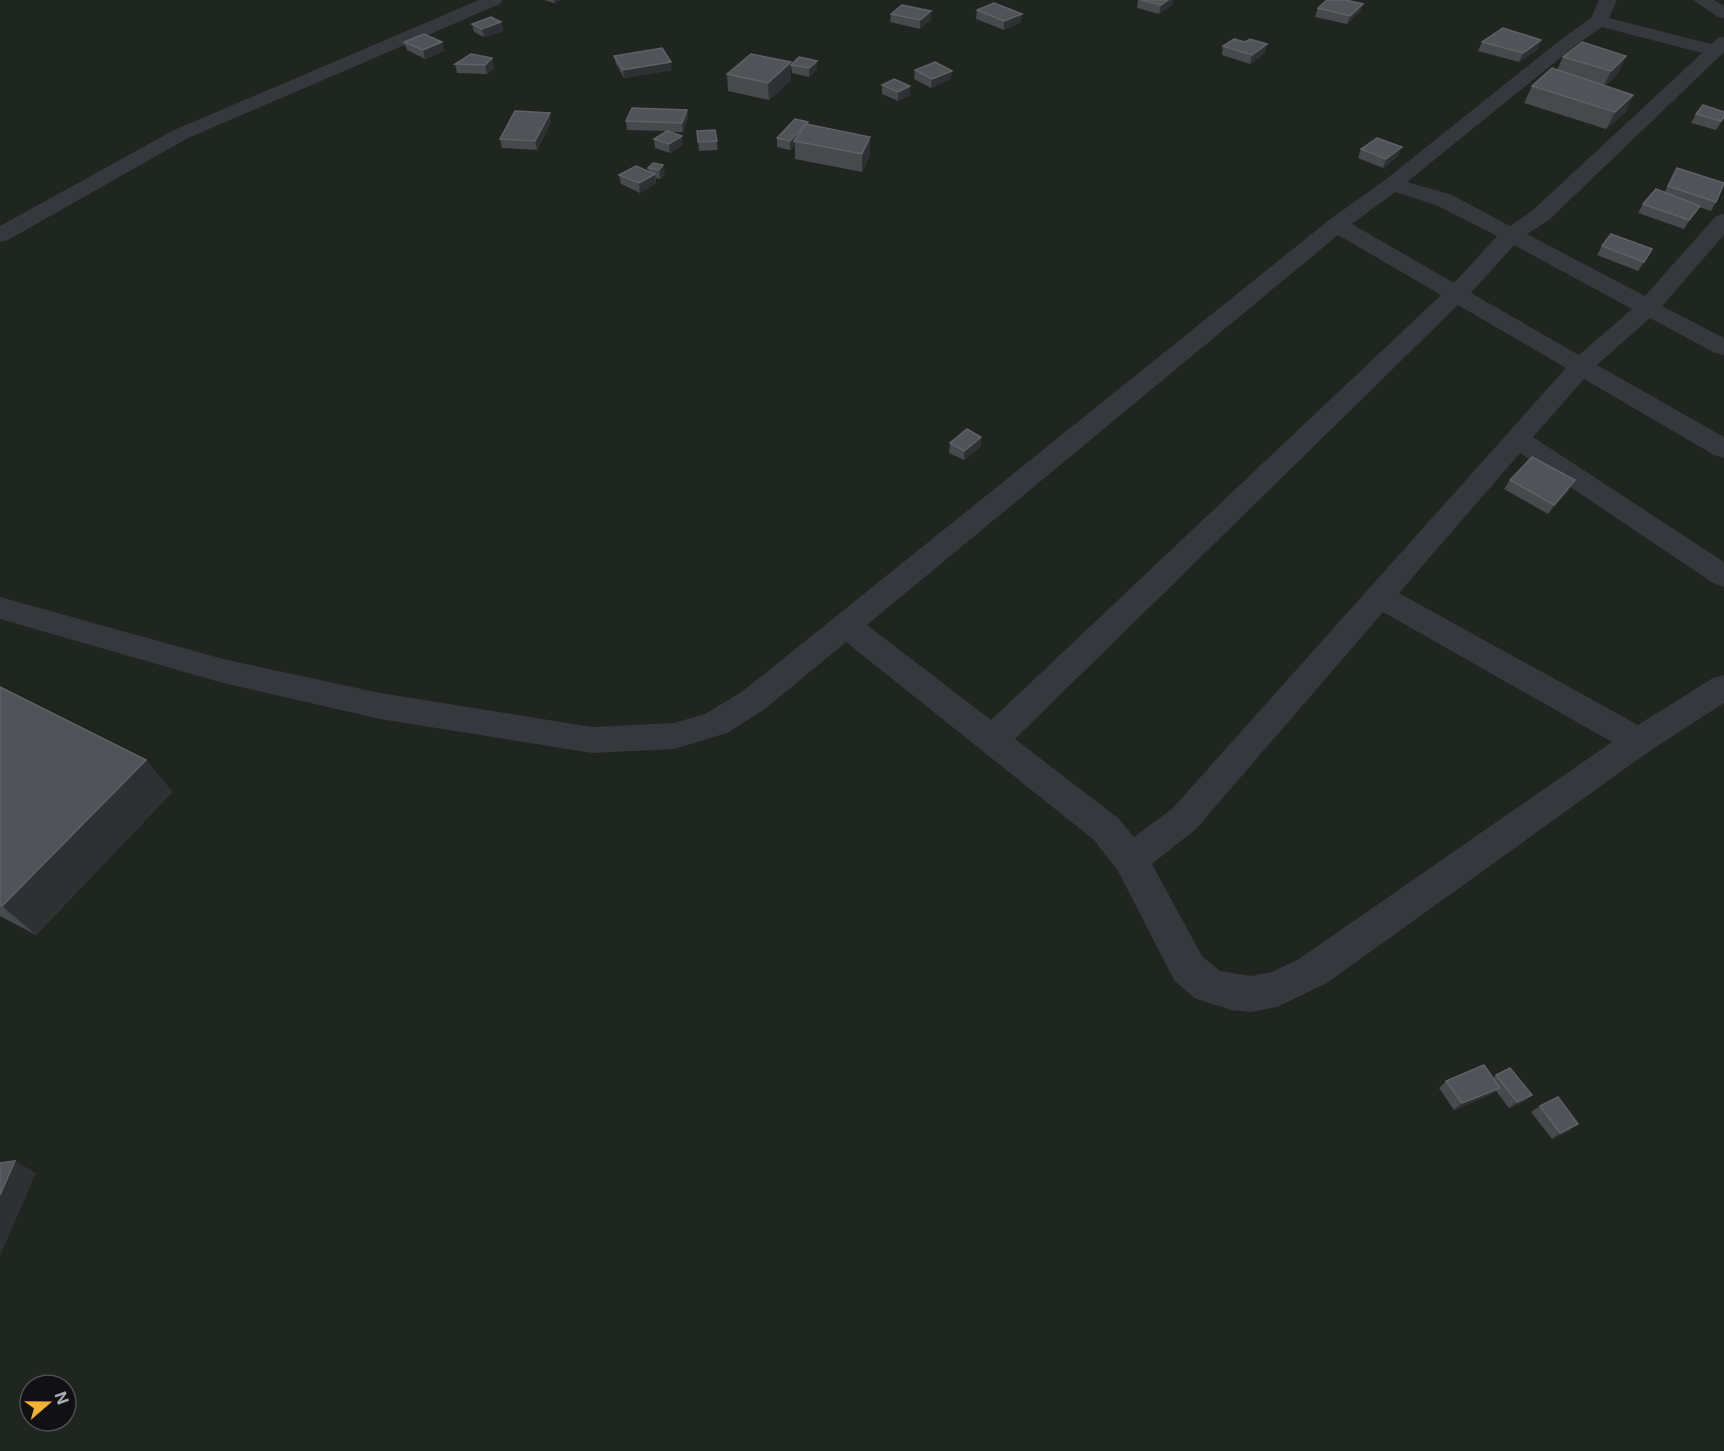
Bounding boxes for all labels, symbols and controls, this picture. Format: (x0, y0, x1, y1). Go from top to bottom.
north arrow (18, 1373, 78, 1433)
text: N (51, 1389, 74, 1407)

